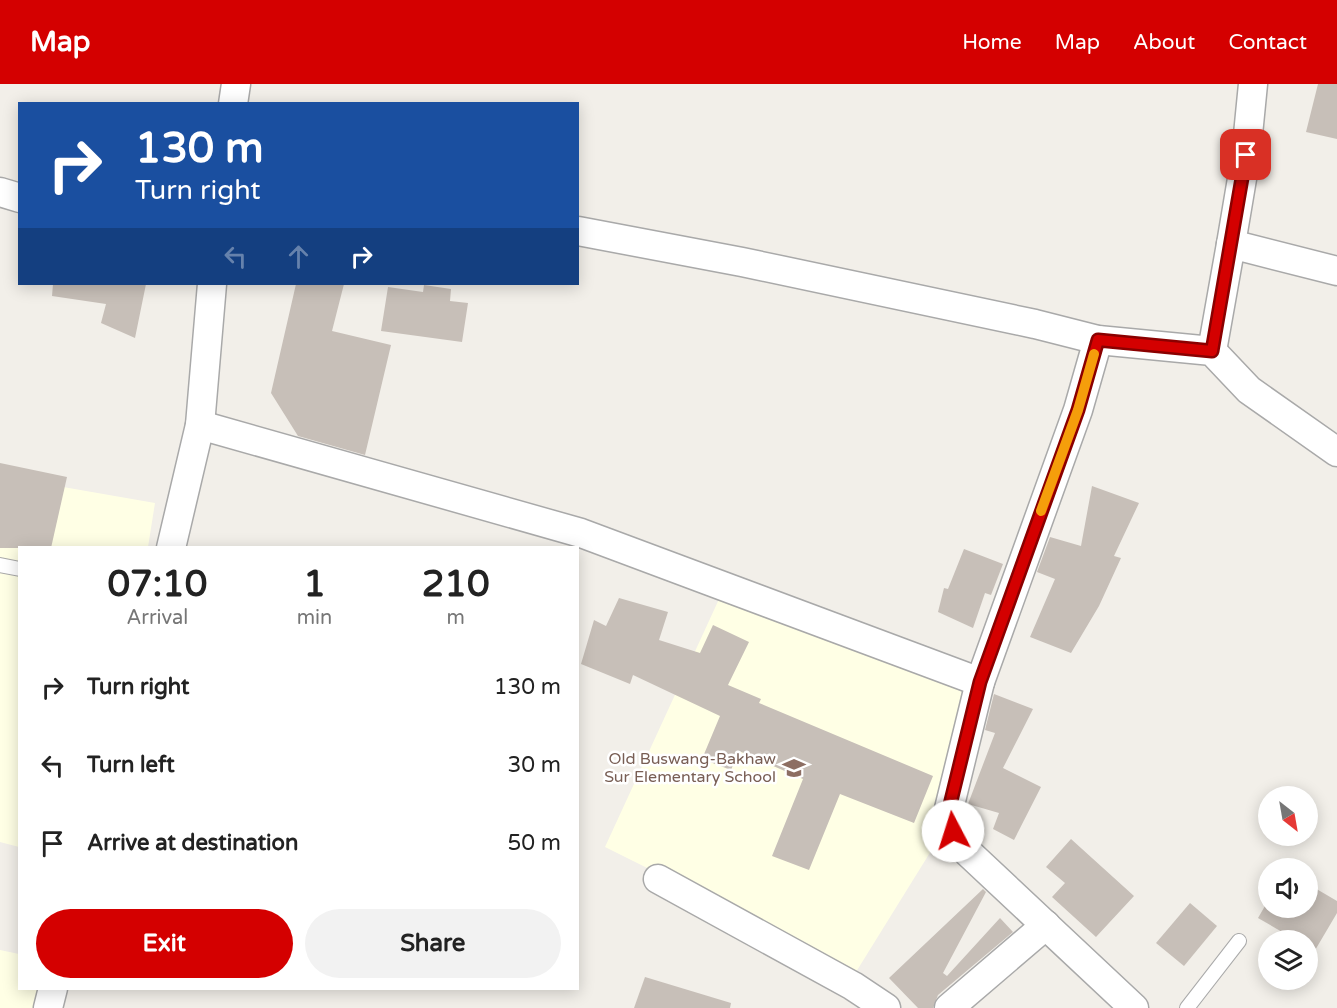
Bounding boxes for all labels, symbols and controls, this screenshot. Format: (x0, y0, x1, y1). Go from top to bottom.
text: Map (30, 25, 90, 59)
text: Home (962, 30, 1022, 55)
text: Map (1055, 30, 1100, 55)
text: About (1133, 30, 1195, 55)
text: Contact (1228, 30, 1307, 55)
text: 130 m (135, 123, 264, 174)
icon: right (36, 126, 114, 204)
pin (1220, 129, 1271, 180)
icon: arrive (1229, 138, 1262, 171)
text: Turn right (135, 174, 261, 207)
icon: left (219, 240, 252, 273)
icon: ahead (282, 240, 315, 273)
icon: right (345, 240, 378, 273)
text: 07:10 (107, 563, 207, 606)
text: 1 (303, 563, 326, 606)
text: 210 (422, 563, 490, 606)
text: Arrival (126, 606, 188, 630)
text: min (297, 606, 332, 630)
text: m (446, 606, 465, 630)
icon: right (36, 671, 69, 704)
text: Turn right (87, 674, 189, 700)
text: 130 m (494, 674, 561, 700)
icon: left (36, 749, 69, 782)
place label: Old Buswang-Bakhaw Sur Elementary School (604, 749, 776, 787)
text: Turn left (87, 752, 175, 778)
text: 30 m (507, 752, 561, 778)
school or university icon: Old Buswang-Bakhaw Sur Elementary School (781, 755, 807, 781)
north arrow (1258, 786, 1318, 846)
map controls (1258, 786, 1318, 990)
position arrow (921, 799, 985, 863)
icon: arrive (36, 827, 69, 860)
text: Arrive at destination (87, 830, 298, 856)
text: 50 m (507, 830, 561, 856)
button: sound (1258, 858, 1318, 918)
button: Exit (36, 909, 293, 978)
button: Share (305, 909, 561, 978)
button: layers (1258, 930, 1318, 990)

